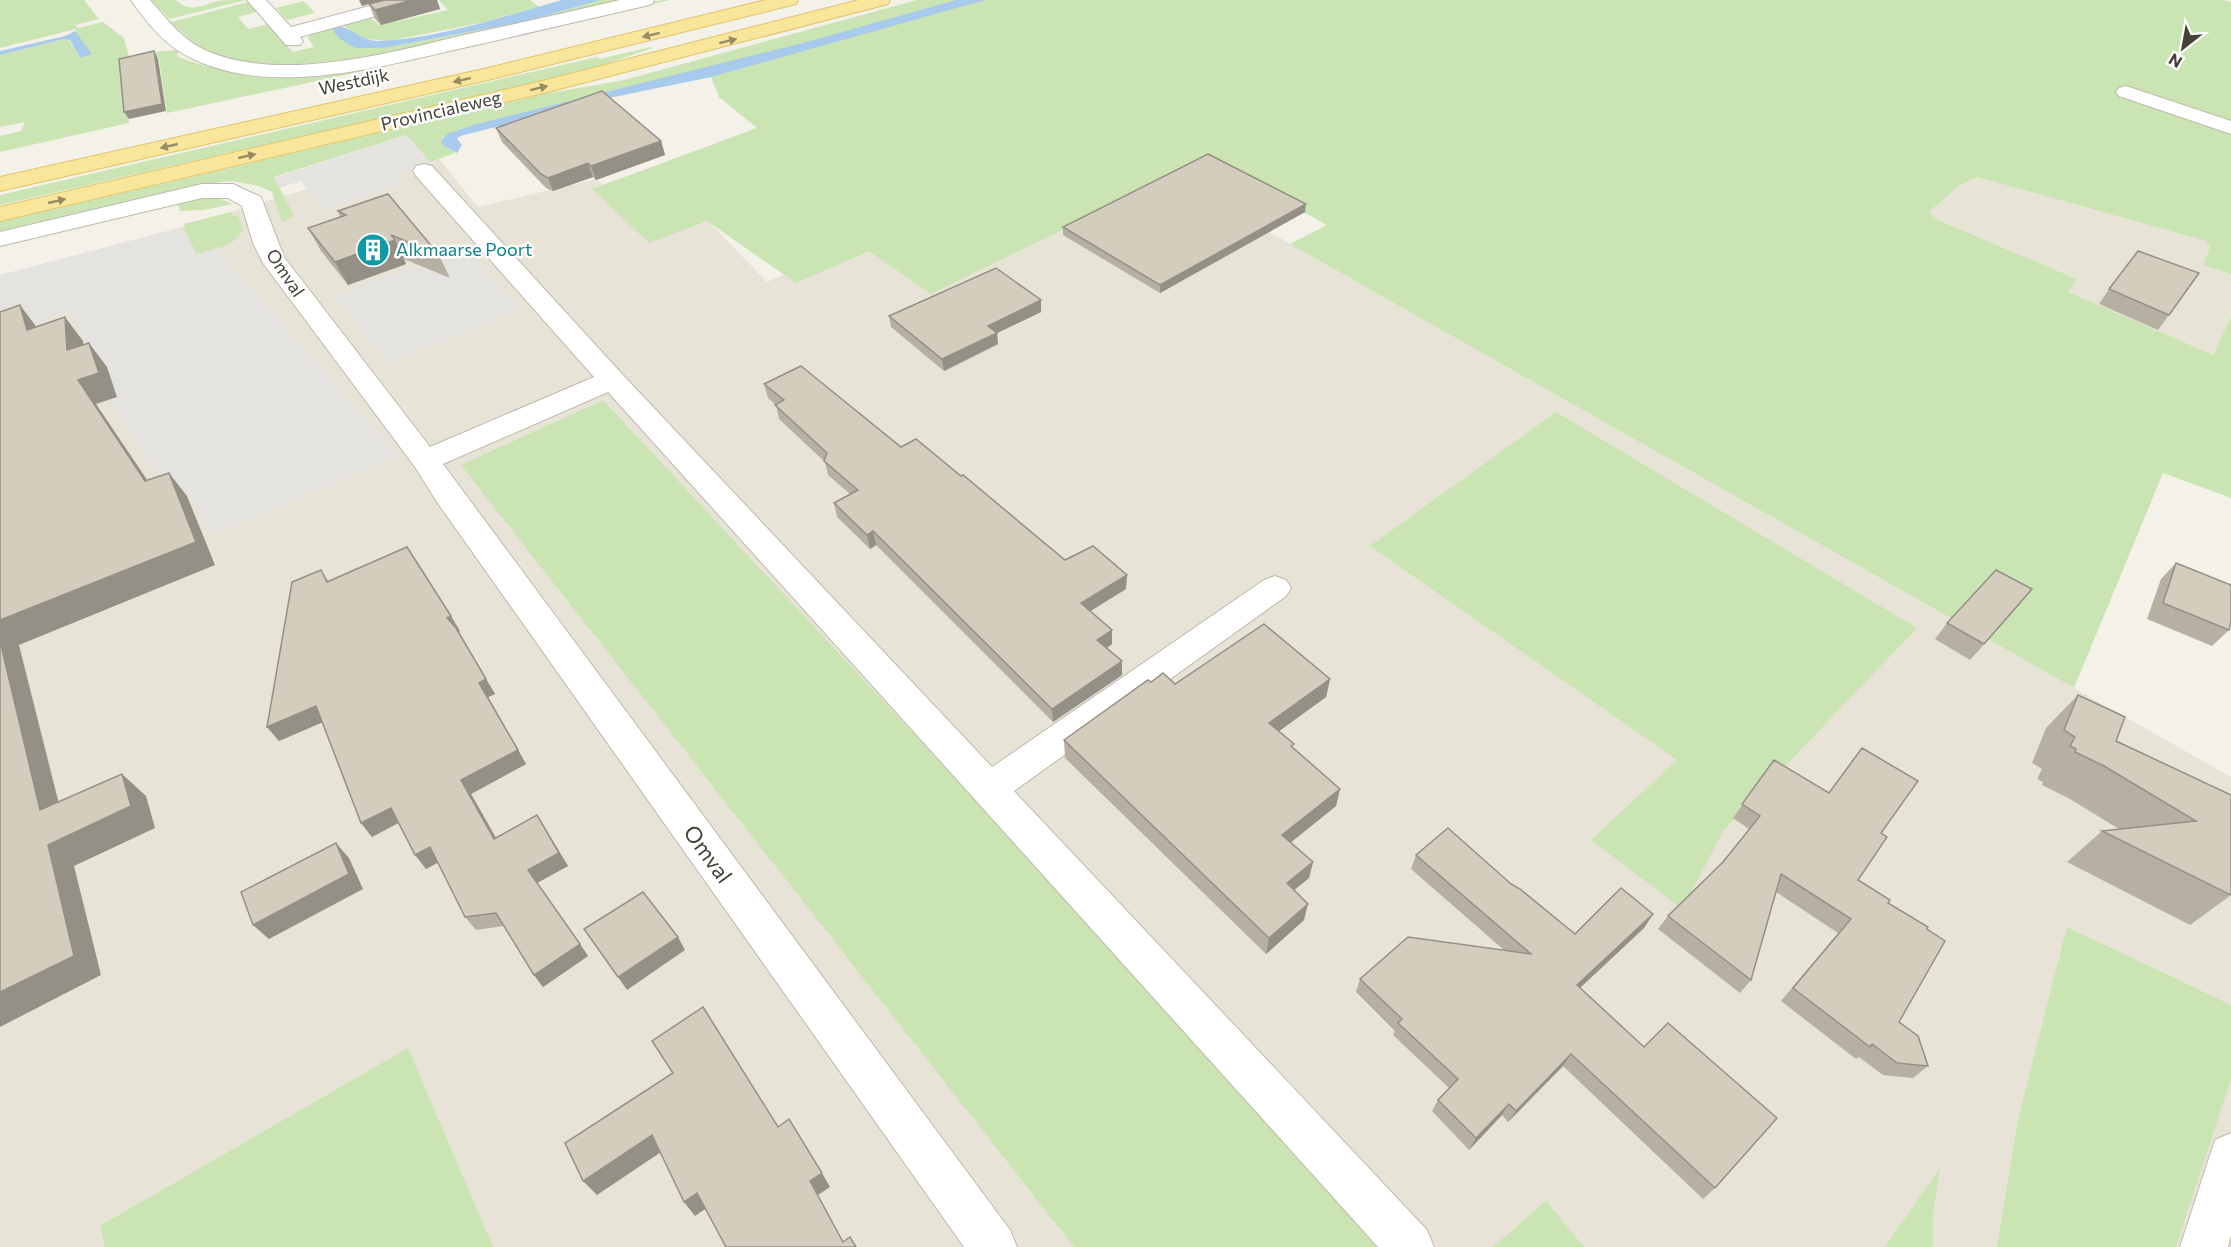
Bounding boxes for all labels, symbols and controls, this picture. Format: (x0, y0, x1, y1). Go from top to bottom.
north arrow (2153, 18, 2213, 78)
one-way arrow (642, 30, 660, 40)
one-way arrow (719, 35, 737, 45)
text: N (2165, 50, 2185, 73)
street label: Westdijk (317, 63, 391, 99)
one-way arrow (452, 76, 471, 85)
one-way arrow (530, 83, 548, 93)
street label: Provincialeweg (378, 85, 503, 135)
one-way arrow (159, 141, 178, 151)
one-way arrow (238, 151, 256, 161)
one-way arrow (48, 195, 66, 205)
building icon: Alkmaarse Poort (355, 232, 391, 268)
place label: Alkmaarse Poort (396, 238, 532, 260)
street label: Omval (262, 244, 310, 301)
street label: Omval (678, 819, 738, 888)

